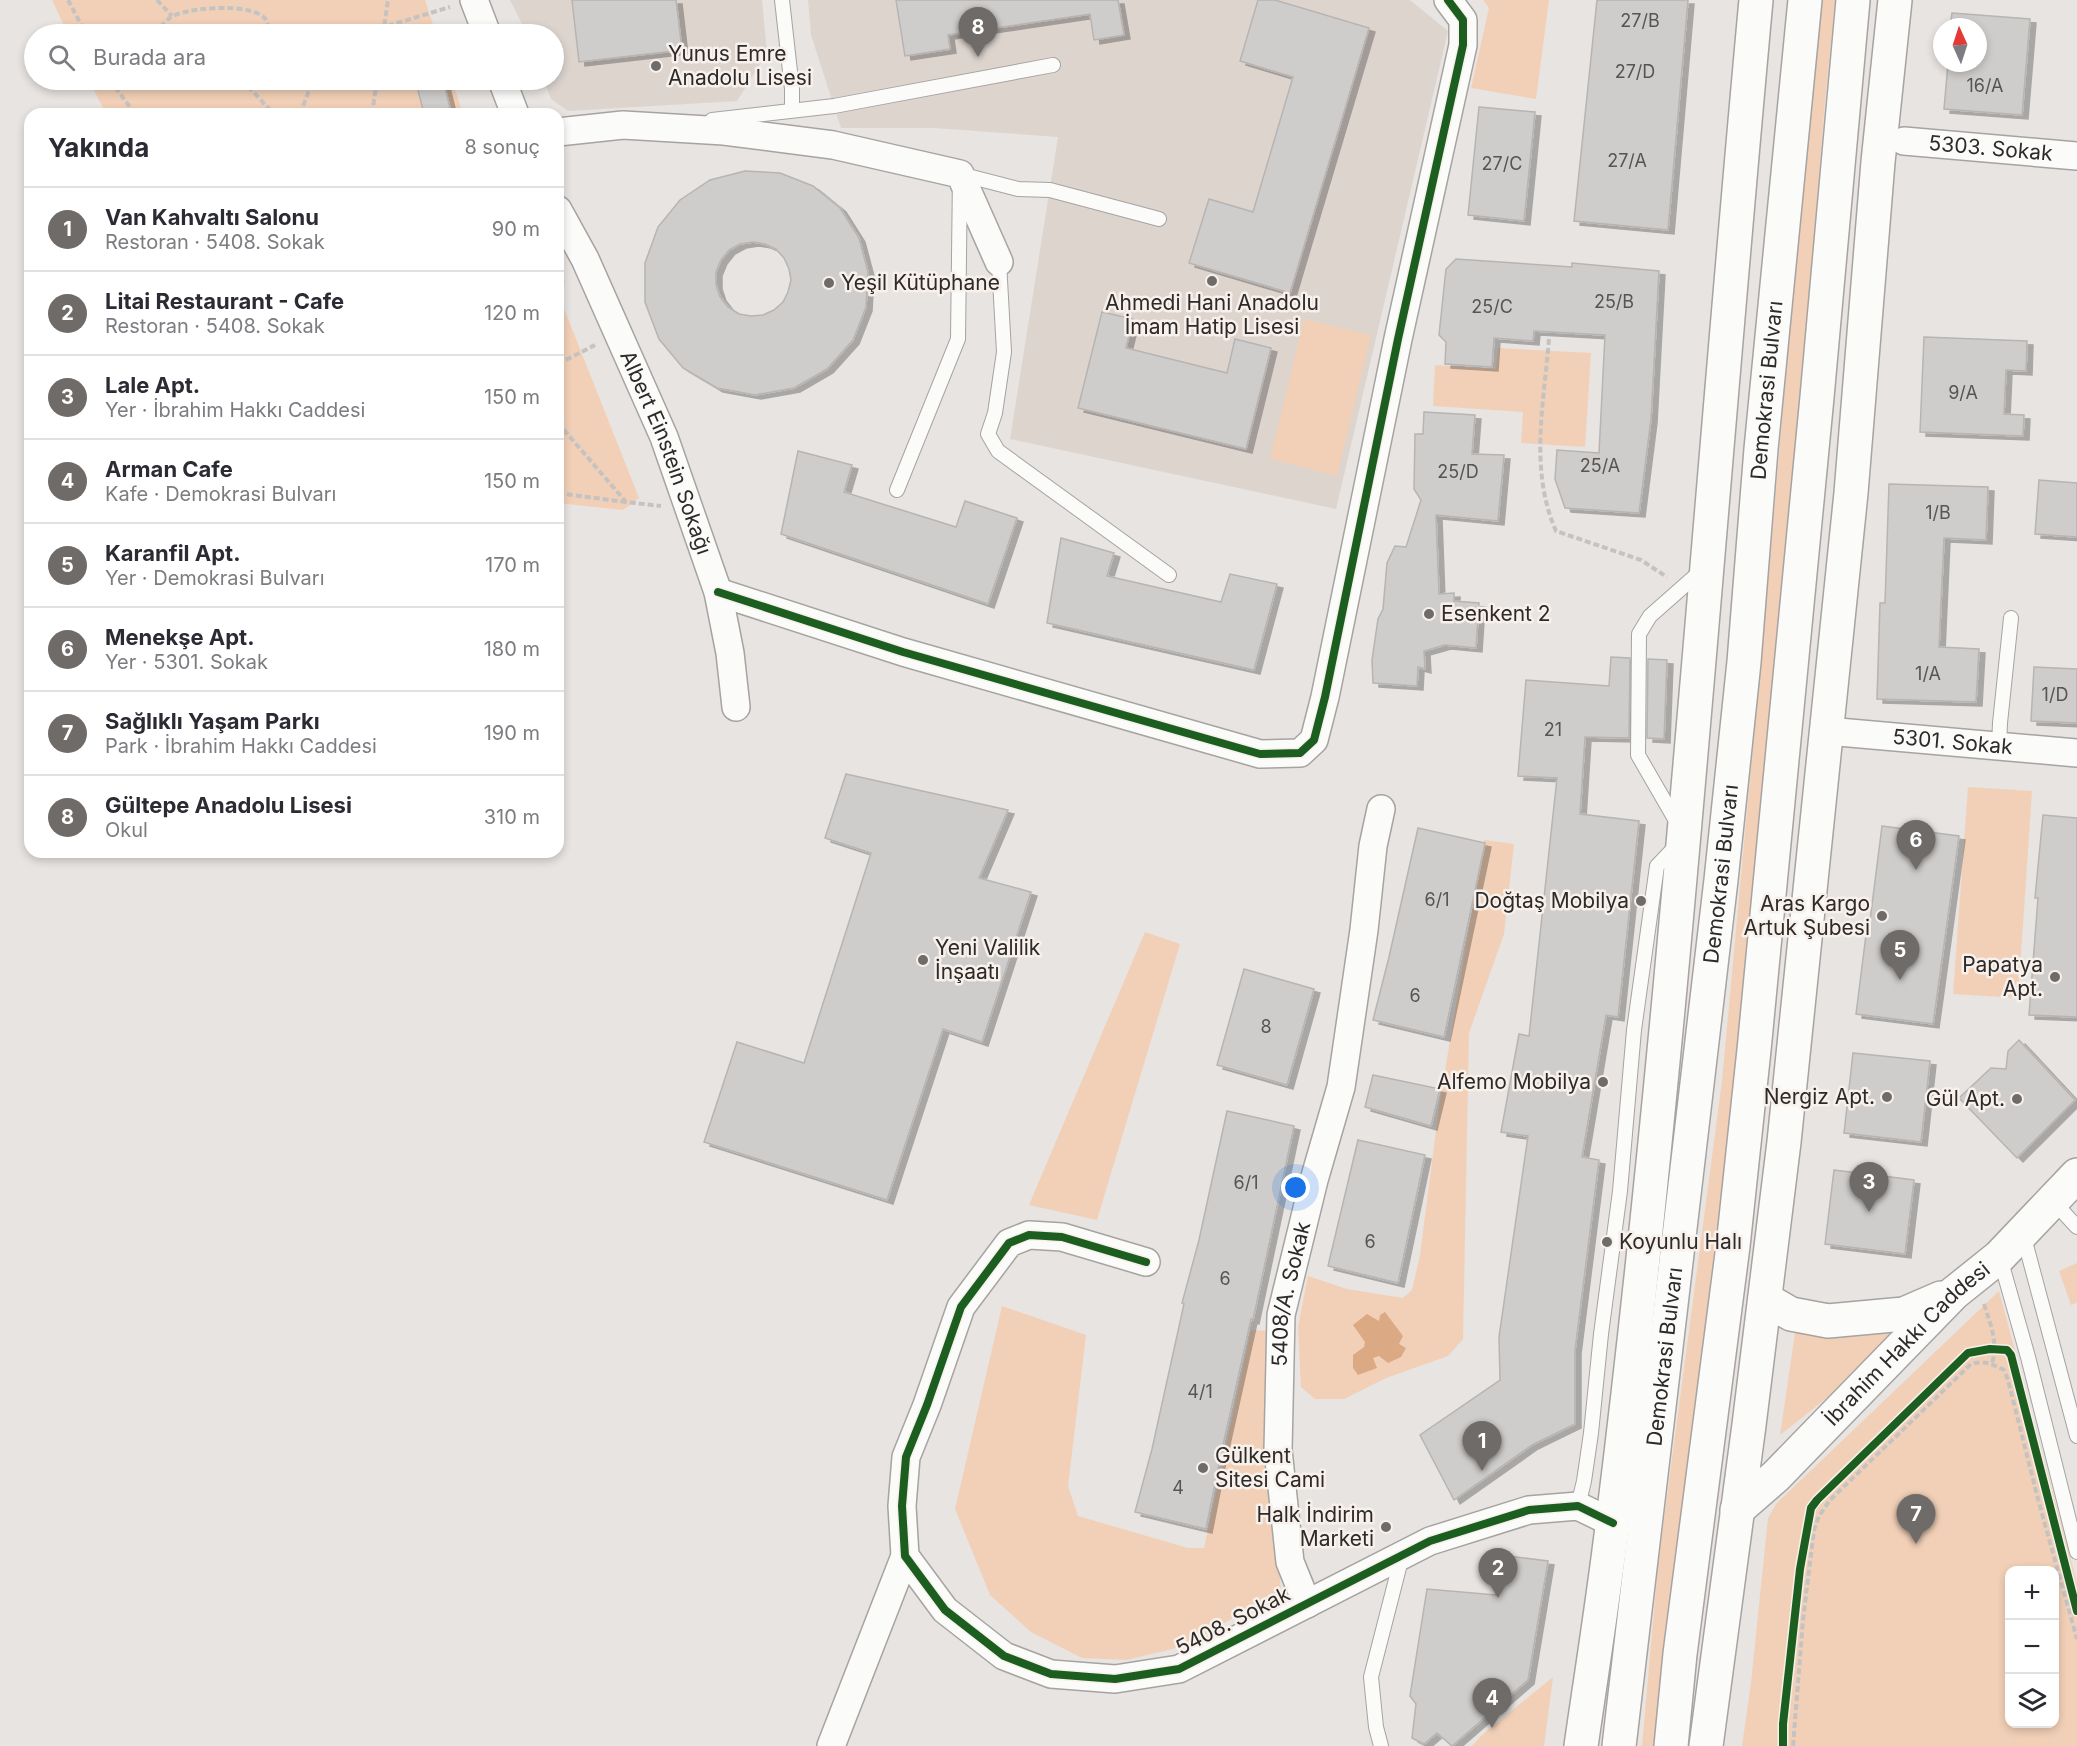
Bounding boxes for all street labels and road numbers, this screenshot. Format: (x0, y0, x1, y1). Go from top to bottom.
street label: 5303. Sokak (1928, 130, 2054, 166)
street label: Demokrasi Bulvarı (1746, 299, 1787, 481)
street label: Albert Einstein Sokağı (615, 347, 717, 558)
street label: 5301. Sokak (1891, 724, 2014, 759)
street label: Demokrasi Bulvarı (1698, 783, 1743, 965)
street label: 5408/A. Sokak (1267, 1219, 1315, 1367)
street label: İbrahim Hakkı Caddesi (1818, 1256, 1995, 1431)
street label: Demokrasi Bulvarı (1641, 1266, 1687, 1447)
street label: 5408. Sokak (1171, 1581, 1295, 1660)

